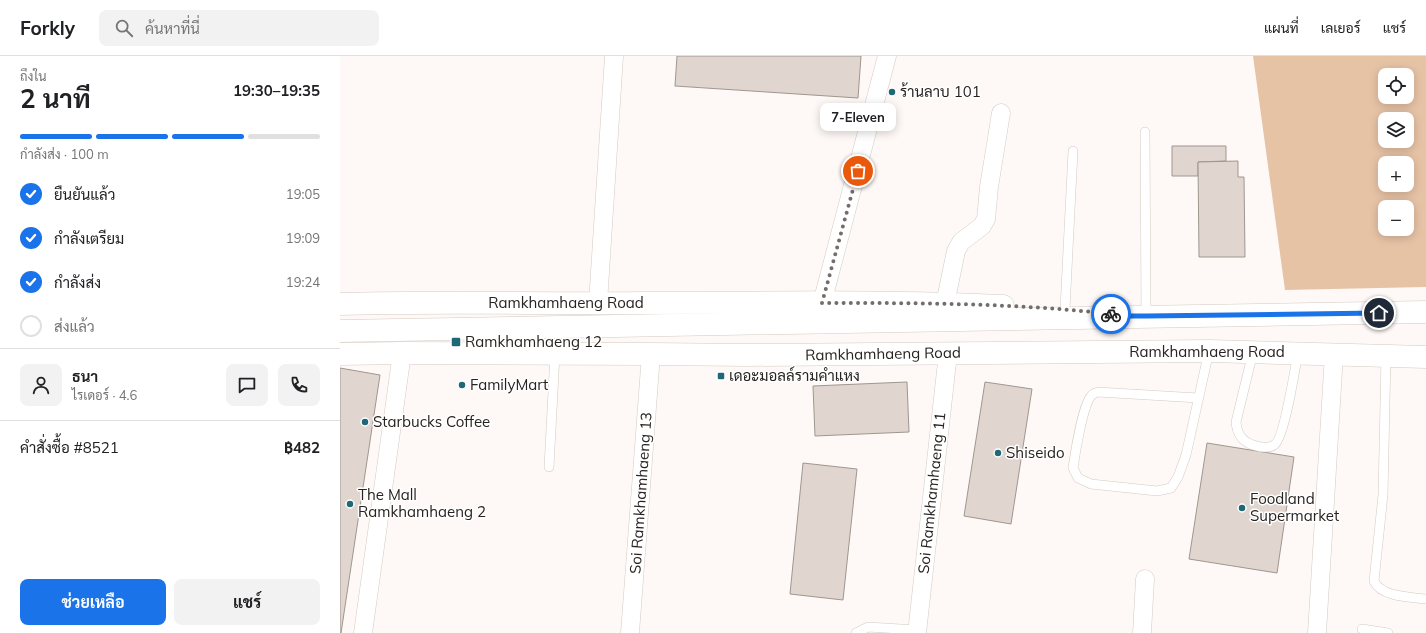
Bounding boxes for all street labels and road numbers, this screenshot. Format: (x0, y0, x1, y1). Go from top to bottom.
street label: Ramkhamhaeng Road (488, 293, 644, 312)
street label: Ramkhamhaeng Road (1129, 342, 1285, 361)
street label: Ramkhamhaeng Road (805, 343, 961, 364)
street label: Soi Ramkhamhaeng 13 (625, 411, 656, 575)
street label: Soi Ramkhamhaeng 11 (914, 411, 949, 575)

